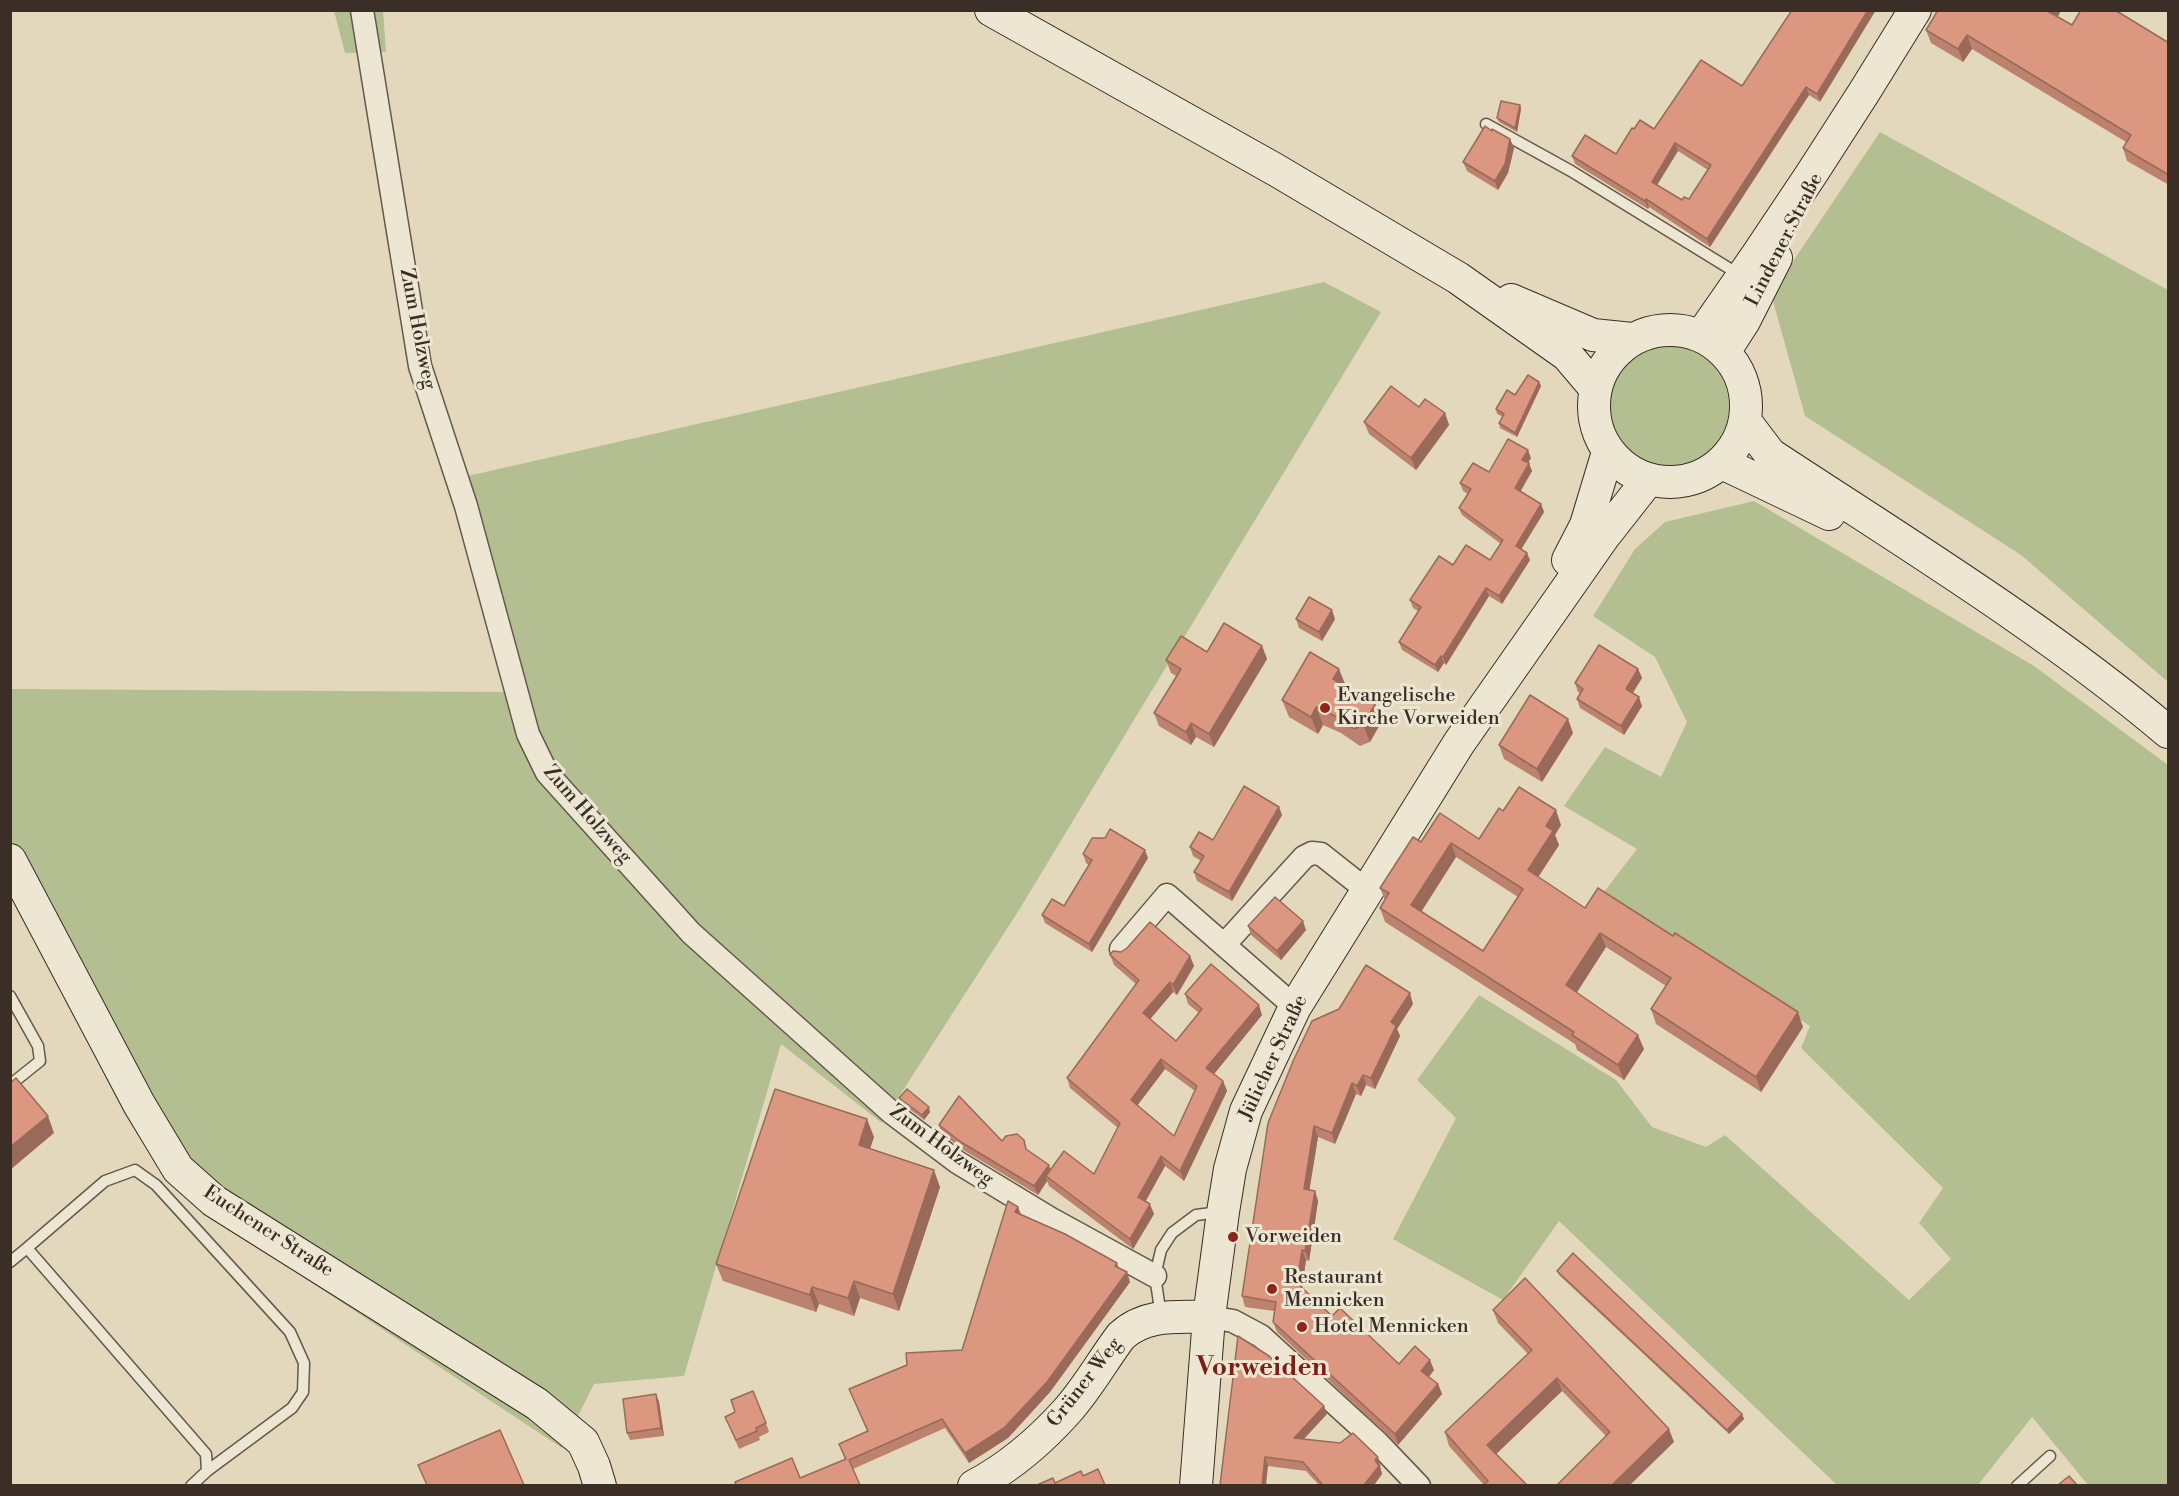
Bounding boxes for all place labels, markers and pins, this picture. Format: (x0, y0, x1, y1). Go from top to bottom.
place label: Evangelische Kirche Vorweiden (1337, 684, 1500, 731)
marker: Evangelische Kirche Vorweiden (1318, 701, 1332, 715)
place label: Vorweiden (1245, 1225, 1342, 1249)
marker: Vorweiden (1226, 1230, 1240, 1244)
place label: Restaurant Mennicken (1284, 1266, 1385, 1313)
marker: Restaurant Mennicken (1265, 1282, 1279, 1296)
place label: Hotel Mennicken (1314, 1315, 1469, 1339)
marker: Hotel Mennicken (1295, 1320, 1309, 1334)

